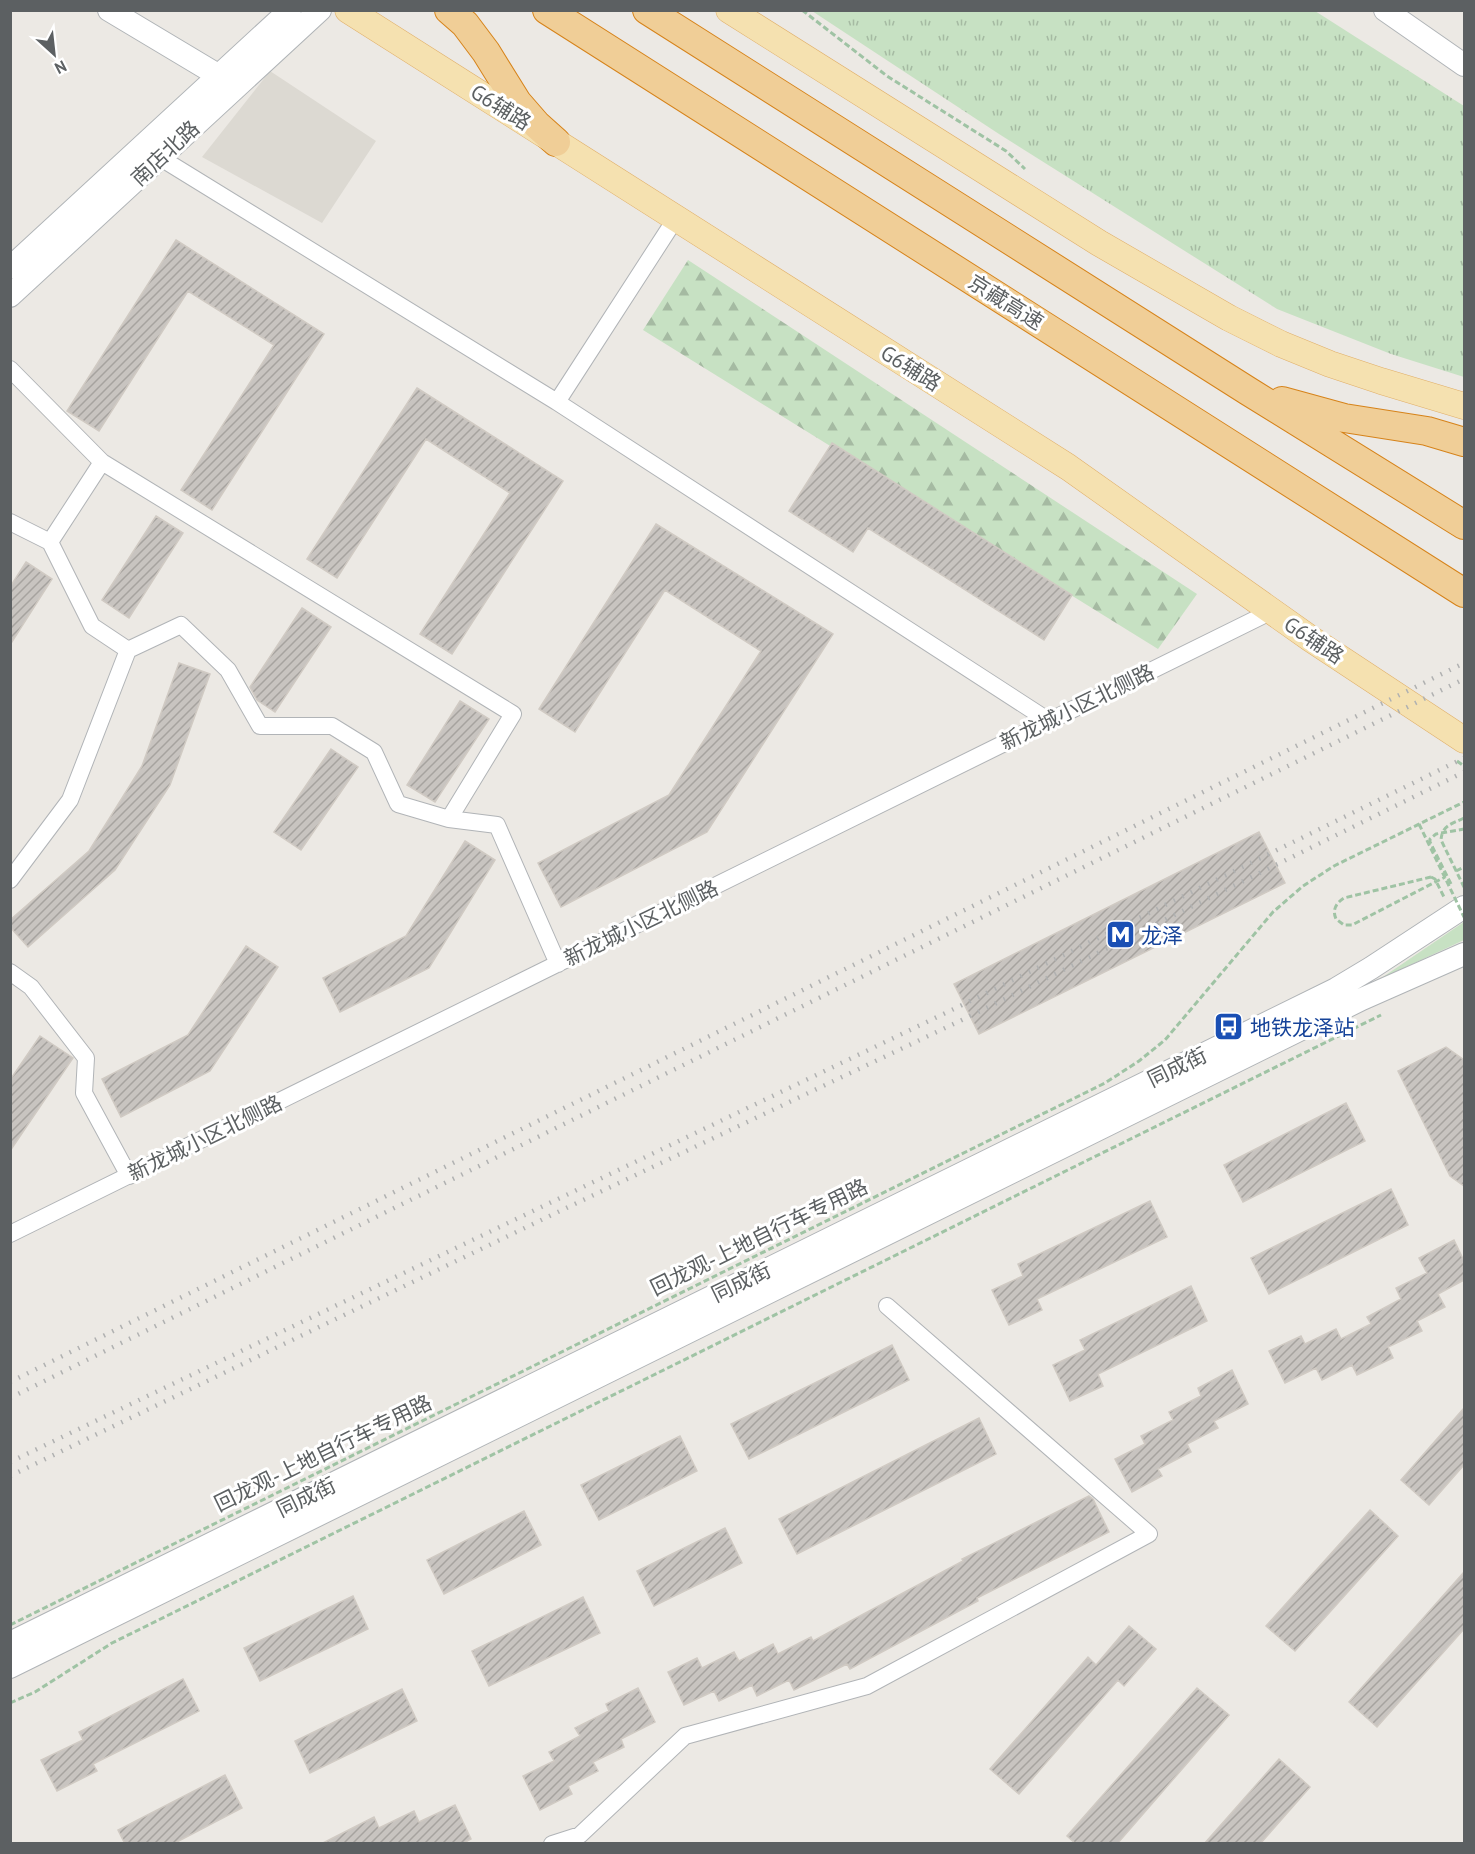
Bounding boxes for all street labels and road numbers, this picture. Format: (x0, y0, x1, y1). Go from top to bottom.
street label: G6辅路 (466, 78, 536, 136)
street label: 南店北路 (125, 114, 205, 192)
street label: 京藏高速 (963, 268, 1049, 336)
street label: G6辅路 (876, 339, 946, 397)
street label: G6辅路 (1279, 610, 1349, 670)
street label: 新龙城小区北侧路 (996, 658, 1158, 756)
street label: 新龙城小区北侧路 (560, 874, 722, 972)
street label: 同成街 (1143, 1041, 1211, 1093)
street label: 新龙城小区北侧路 (124, 1089, 286, 1187)
street label: 回龙观-上地自行车专用路 (646, 1173, 872, 1301)
street label: 同成街 (707, 1256, 775, 1308)
street label: 回龙观-上地自行车专用路 (210, 1389, 436, 1517)
street label: 同成街 (272, 1471, 340, 1523)

